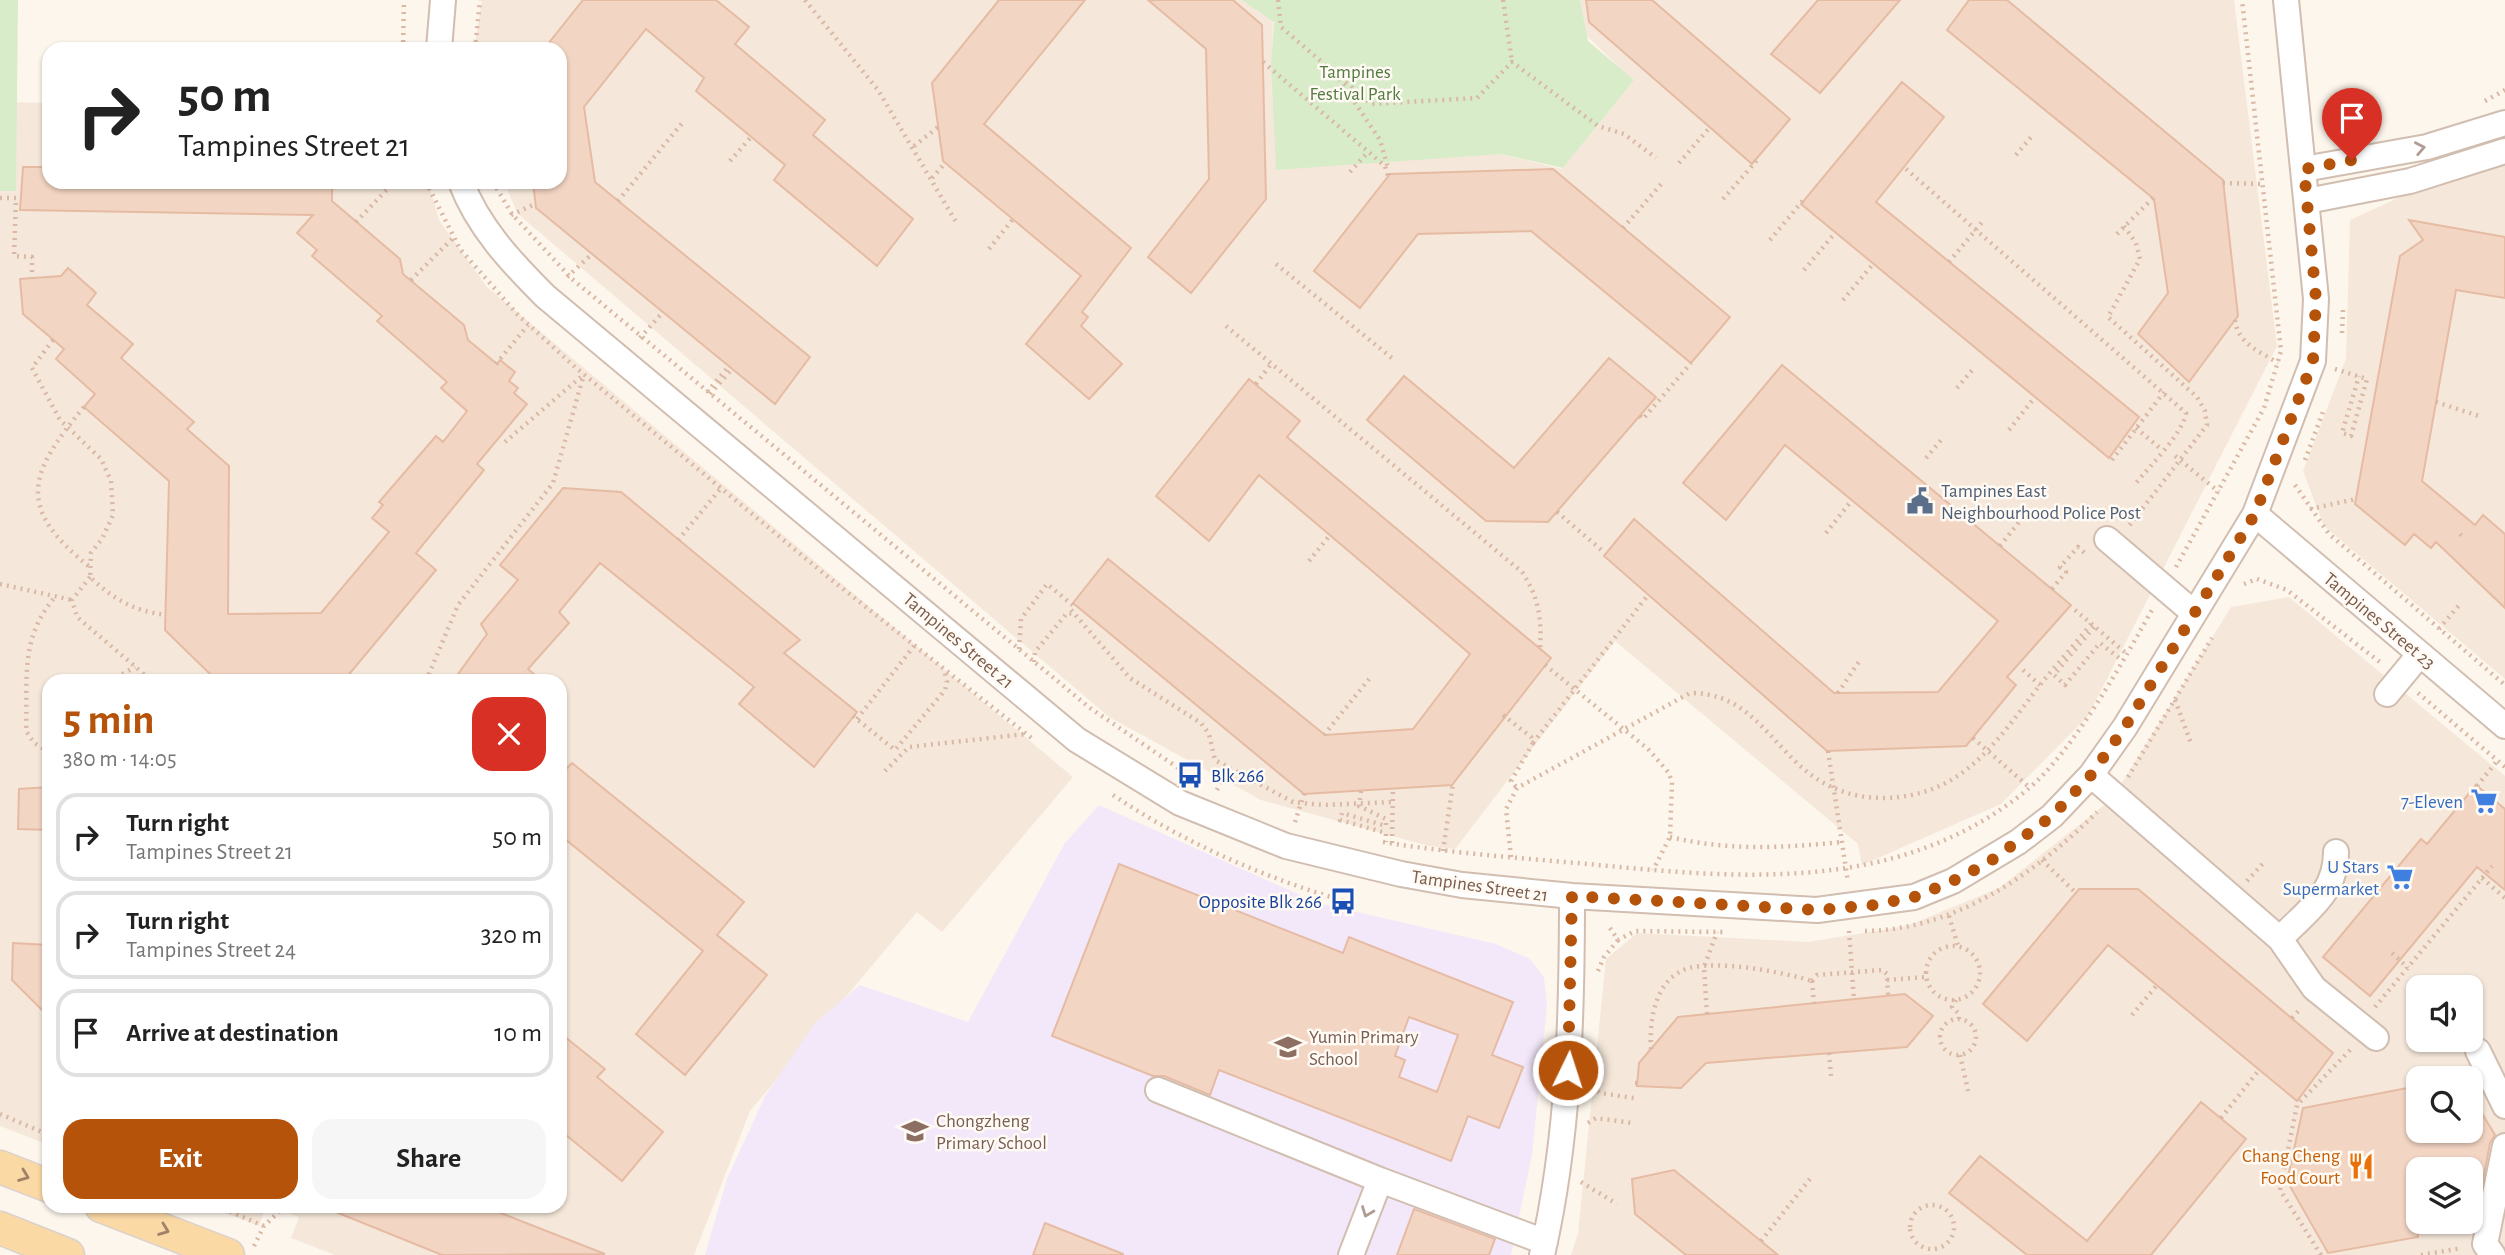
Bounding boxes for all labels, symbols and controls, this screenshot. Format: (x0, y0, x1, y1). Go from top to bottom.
park label: Tampines Festival Park (1309, 63, 1401, 104)
icon: right (63, 70, 154, 161)
text: 50 m (178, 72, 272, 121)
pin (2322, 88, 2382, 160)
icon: arrive (2333, 99, 2371, 137)
text: Tampines Street 21 (178, 130, 410, 162)
one-way arrow (2414, 141, 2426, 156)
place label: Tampines East Neighbourhood Police Post (1941, 482, 2141, 523)
public building icon: Tampines East Neighbourhood Police Post (1905, 486, 1935, 516)
street label: Tampines Street 23 (2320, 569, 2438, 673)
street label: Tampines Street 21 (899, 590, 1017, 693)
button: close (472, 697, 546, 771)
text: 5 min (63, 699, 155, 741)
text: 380 m · 14:05 (63, 748, 177, 771)
bus stop icon: Blk 266 (1175, 760, 1205, 790)
place label: Blk 266 (1211, 767, 1264, 786)
supermarket icon: 7-Eleven (2469, 786, 2499, 816)
place label: 7-Eleven (2401, 793, 2463, 812)
text: Turn right (126, 810, 229, 836)
icon: right (67, 818, 105, 856)
text: 50 m (492, 824, 542, 850)
text: Tampines Street 21 (126, 841, 293, 864)
place label: U Stars Supermarket (2283, 858, 2379, 899)
supermarket icon: U Stars Supermarket (2385, 862, 2415, 892)
street label: Tampines Street 21 (1410, 867, 1549, 905)
bus stop icon: Opposite Blk 266 (1328, 886, 1358, 916)
place label: Opposite Blk 266 (1199, 893, 1322, 912)
text: Turn right (126, 908, 229, 934)
icon: right (67, 916, 105, 954)
text: 320 m (481, 922, 542, 948)
text: Tampines Street 24 (126, 939, 296, 962)
map controls (2406, 975, 2483, 1234)
button: sound (2406, 975, 2483, 1052)
icon: arrive (67, 1014, 105, 1052)
text: Arrive at destination (126, 1020, 339, 1046)
text: 10 m (494, 1020, 542, 1046)
place label: Yumin Primary School (1309, 1028, 1419, 1069)
school or university icon: Yumin Primary School (1273, 1032, 1303, 1062)
position arrow (1531, 1033, 1605, 1107)
button: search (2406, 1066, 2483, 1143)
place label: Chongzheng Primary School (936, 1112, 1047, 1153)
school or university icon: Chongzheng Primary School (900, 1116, 930, 1146)
button: Exit (63, 1119, 298, 1199)
button: Share (312, 1119, 546, 1199)
place label: Chang Cheng Food Court (2242, 1147, 2341, 1188)
restaurant icon: Chang Cheng Food Court (2346, 1151, 2376, 1181)
button: layers (2406, 1157, 2483, 1234)
one-way arrow (18, 1168, 30, 1182)
one-way arrow (1362, 1206, 1376, 1218)
one-way arrow (158, 1222, 170, 1236)

